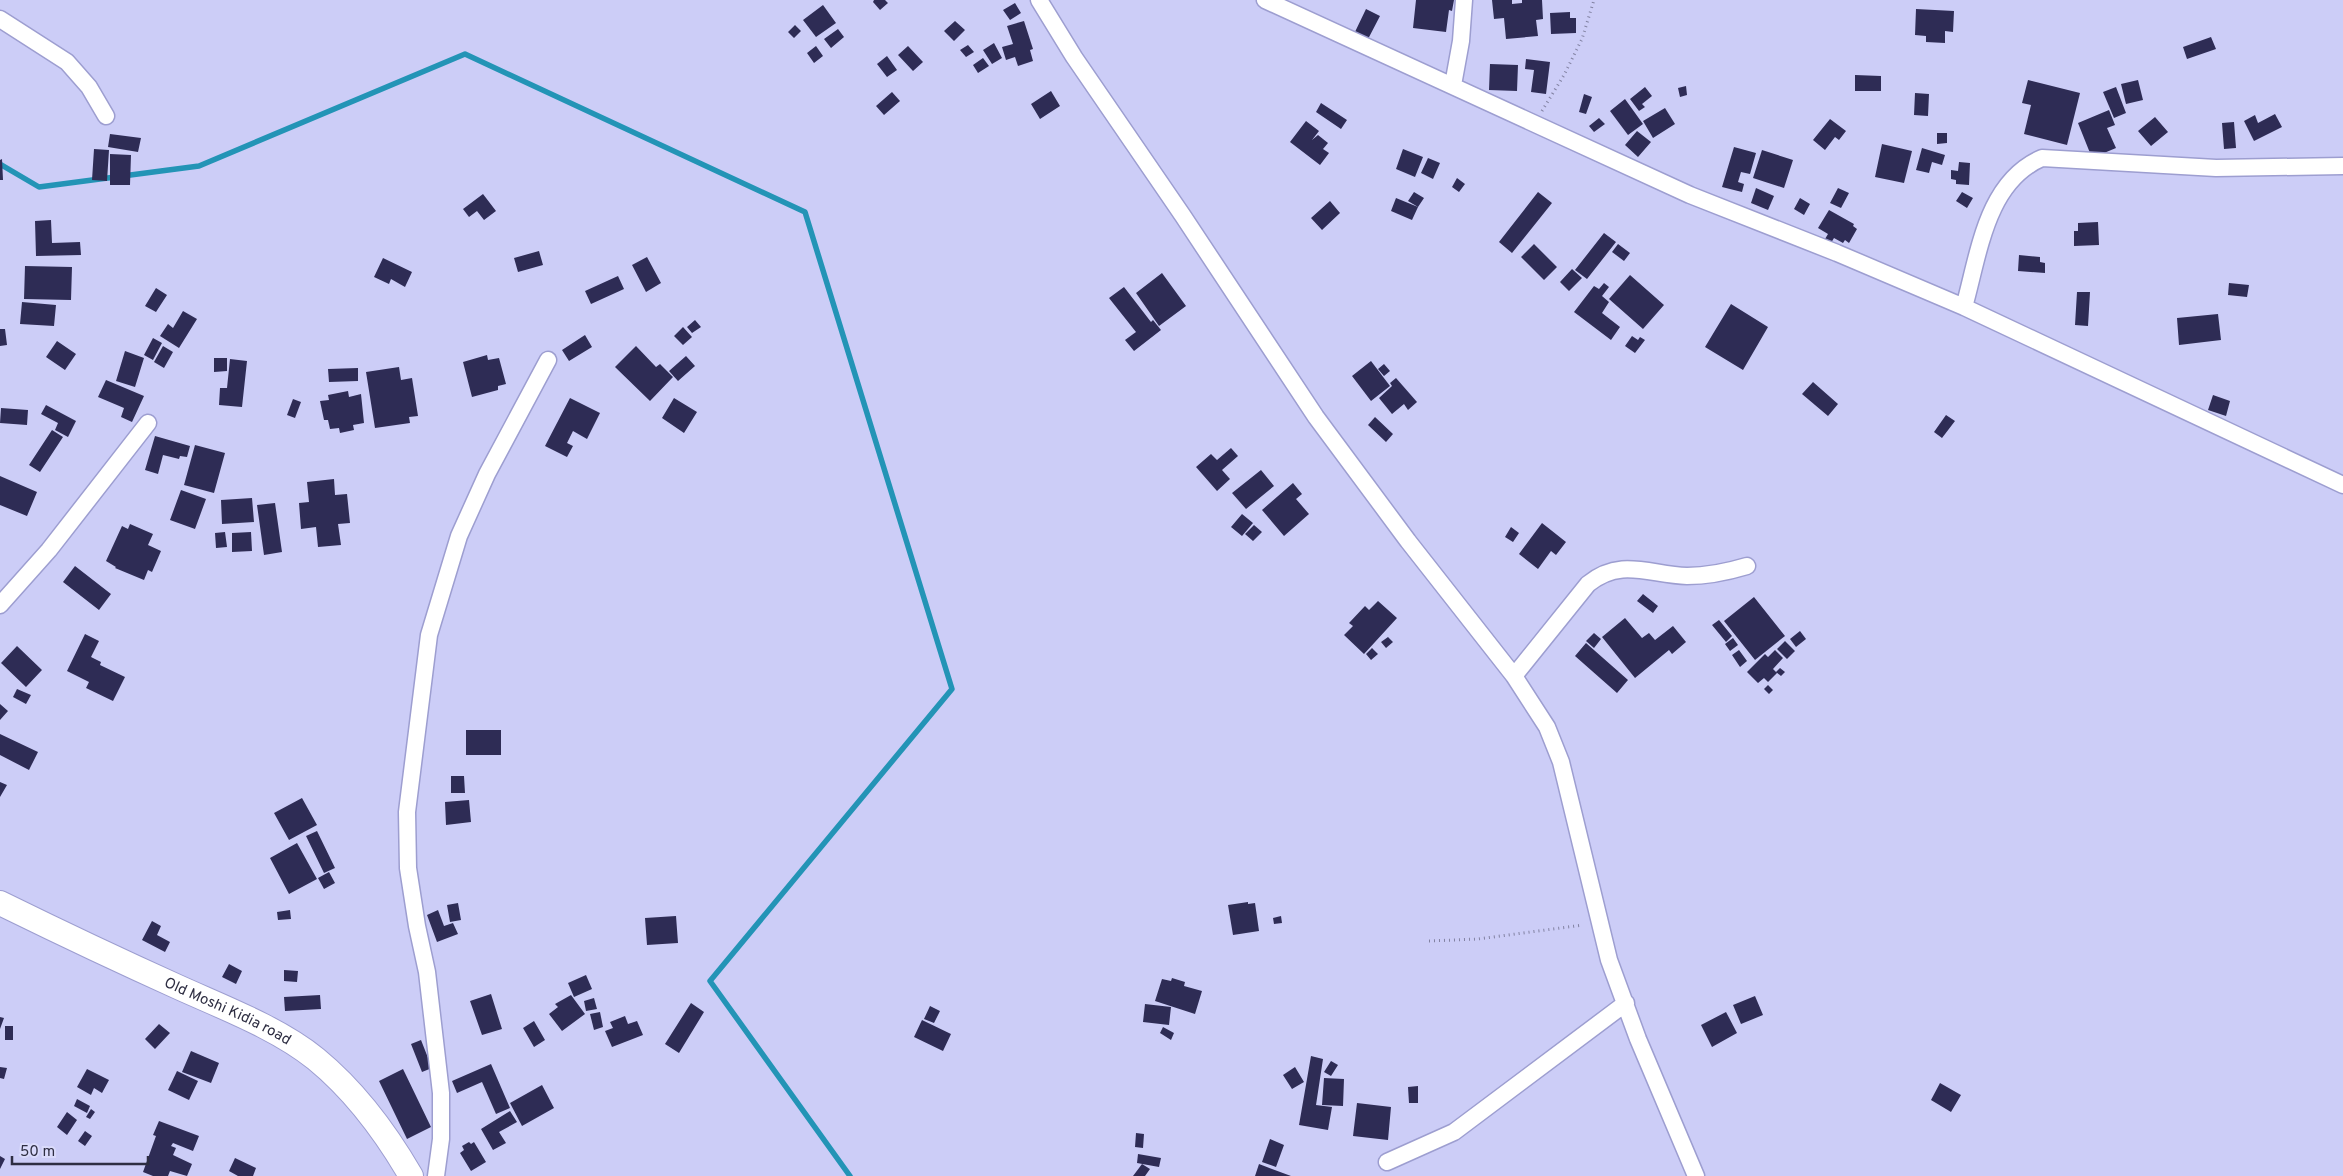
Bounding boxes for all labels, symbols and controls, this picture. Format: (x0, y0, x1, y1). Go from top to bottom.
street label: Old Moshi Kidia road (161, 974, 294, 1050)
scale bar (12, 1134, 149, 1166)
text: 50 m (20, 1143, 55, 1162)

